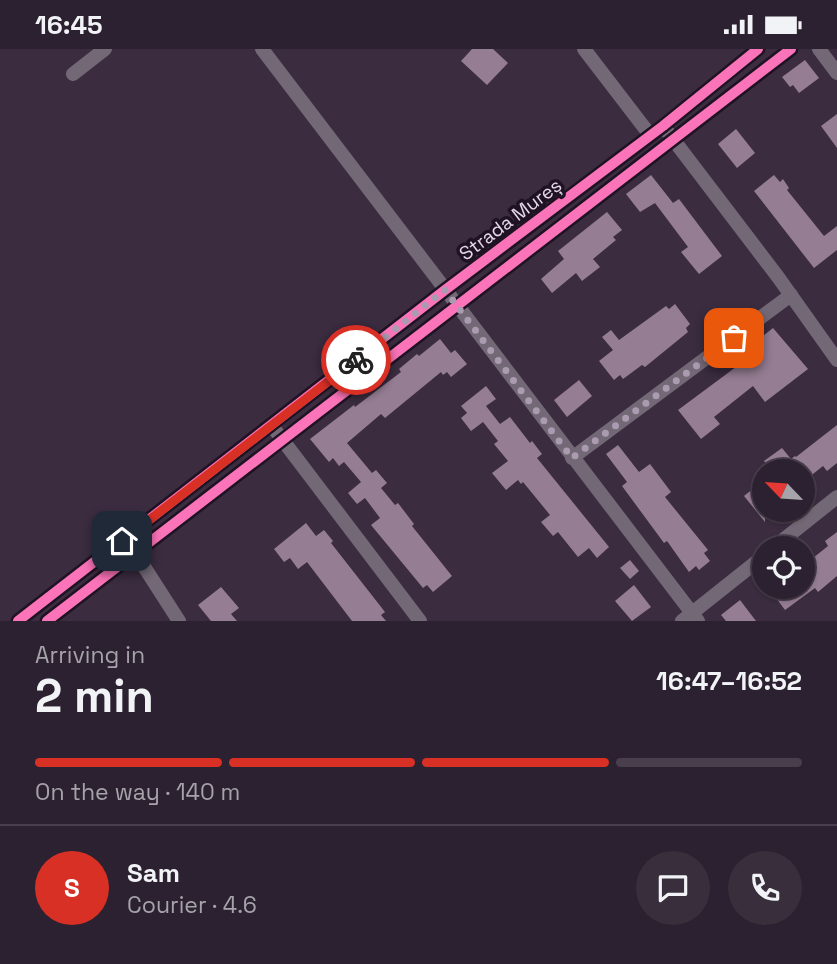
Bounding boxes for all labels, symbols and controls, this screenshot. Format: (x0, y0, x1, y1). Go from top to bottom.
text: 16:45 (35, 8, 103, 42)
street label: Strada Mureș (454, 173, 567, 266)
pin (704, 308, 764, 368)
icon: bag (715, 319, 753, 357)
courier (321, 325, 391, 395)
icon: bike (337, 341, 375, 379)
north arrow (752, 459, 816, 521)
map controls (752, 459, 815, 599)
pin (92, 511, 152, 571)
icon: home (103, 522, 141, 560)
button: locate (752, 536, 815, 599)
text: Arriving in (35, 640, 145, 670)
text: 16:47–16:52 (656, 664, 802, 698)
text: 2 min (35, 667, 154, 725)
text: On the way · 140 m (35, 777, 240, 807)
button: chat (636, 851, 710, 925)
button: phone (728, 851, 802, 925)
text: Sam (127, 856, 180, 890)
text: S (64, 871, 80, 905)
text: Courier · 4.6 (127, 890, 257, 920)

